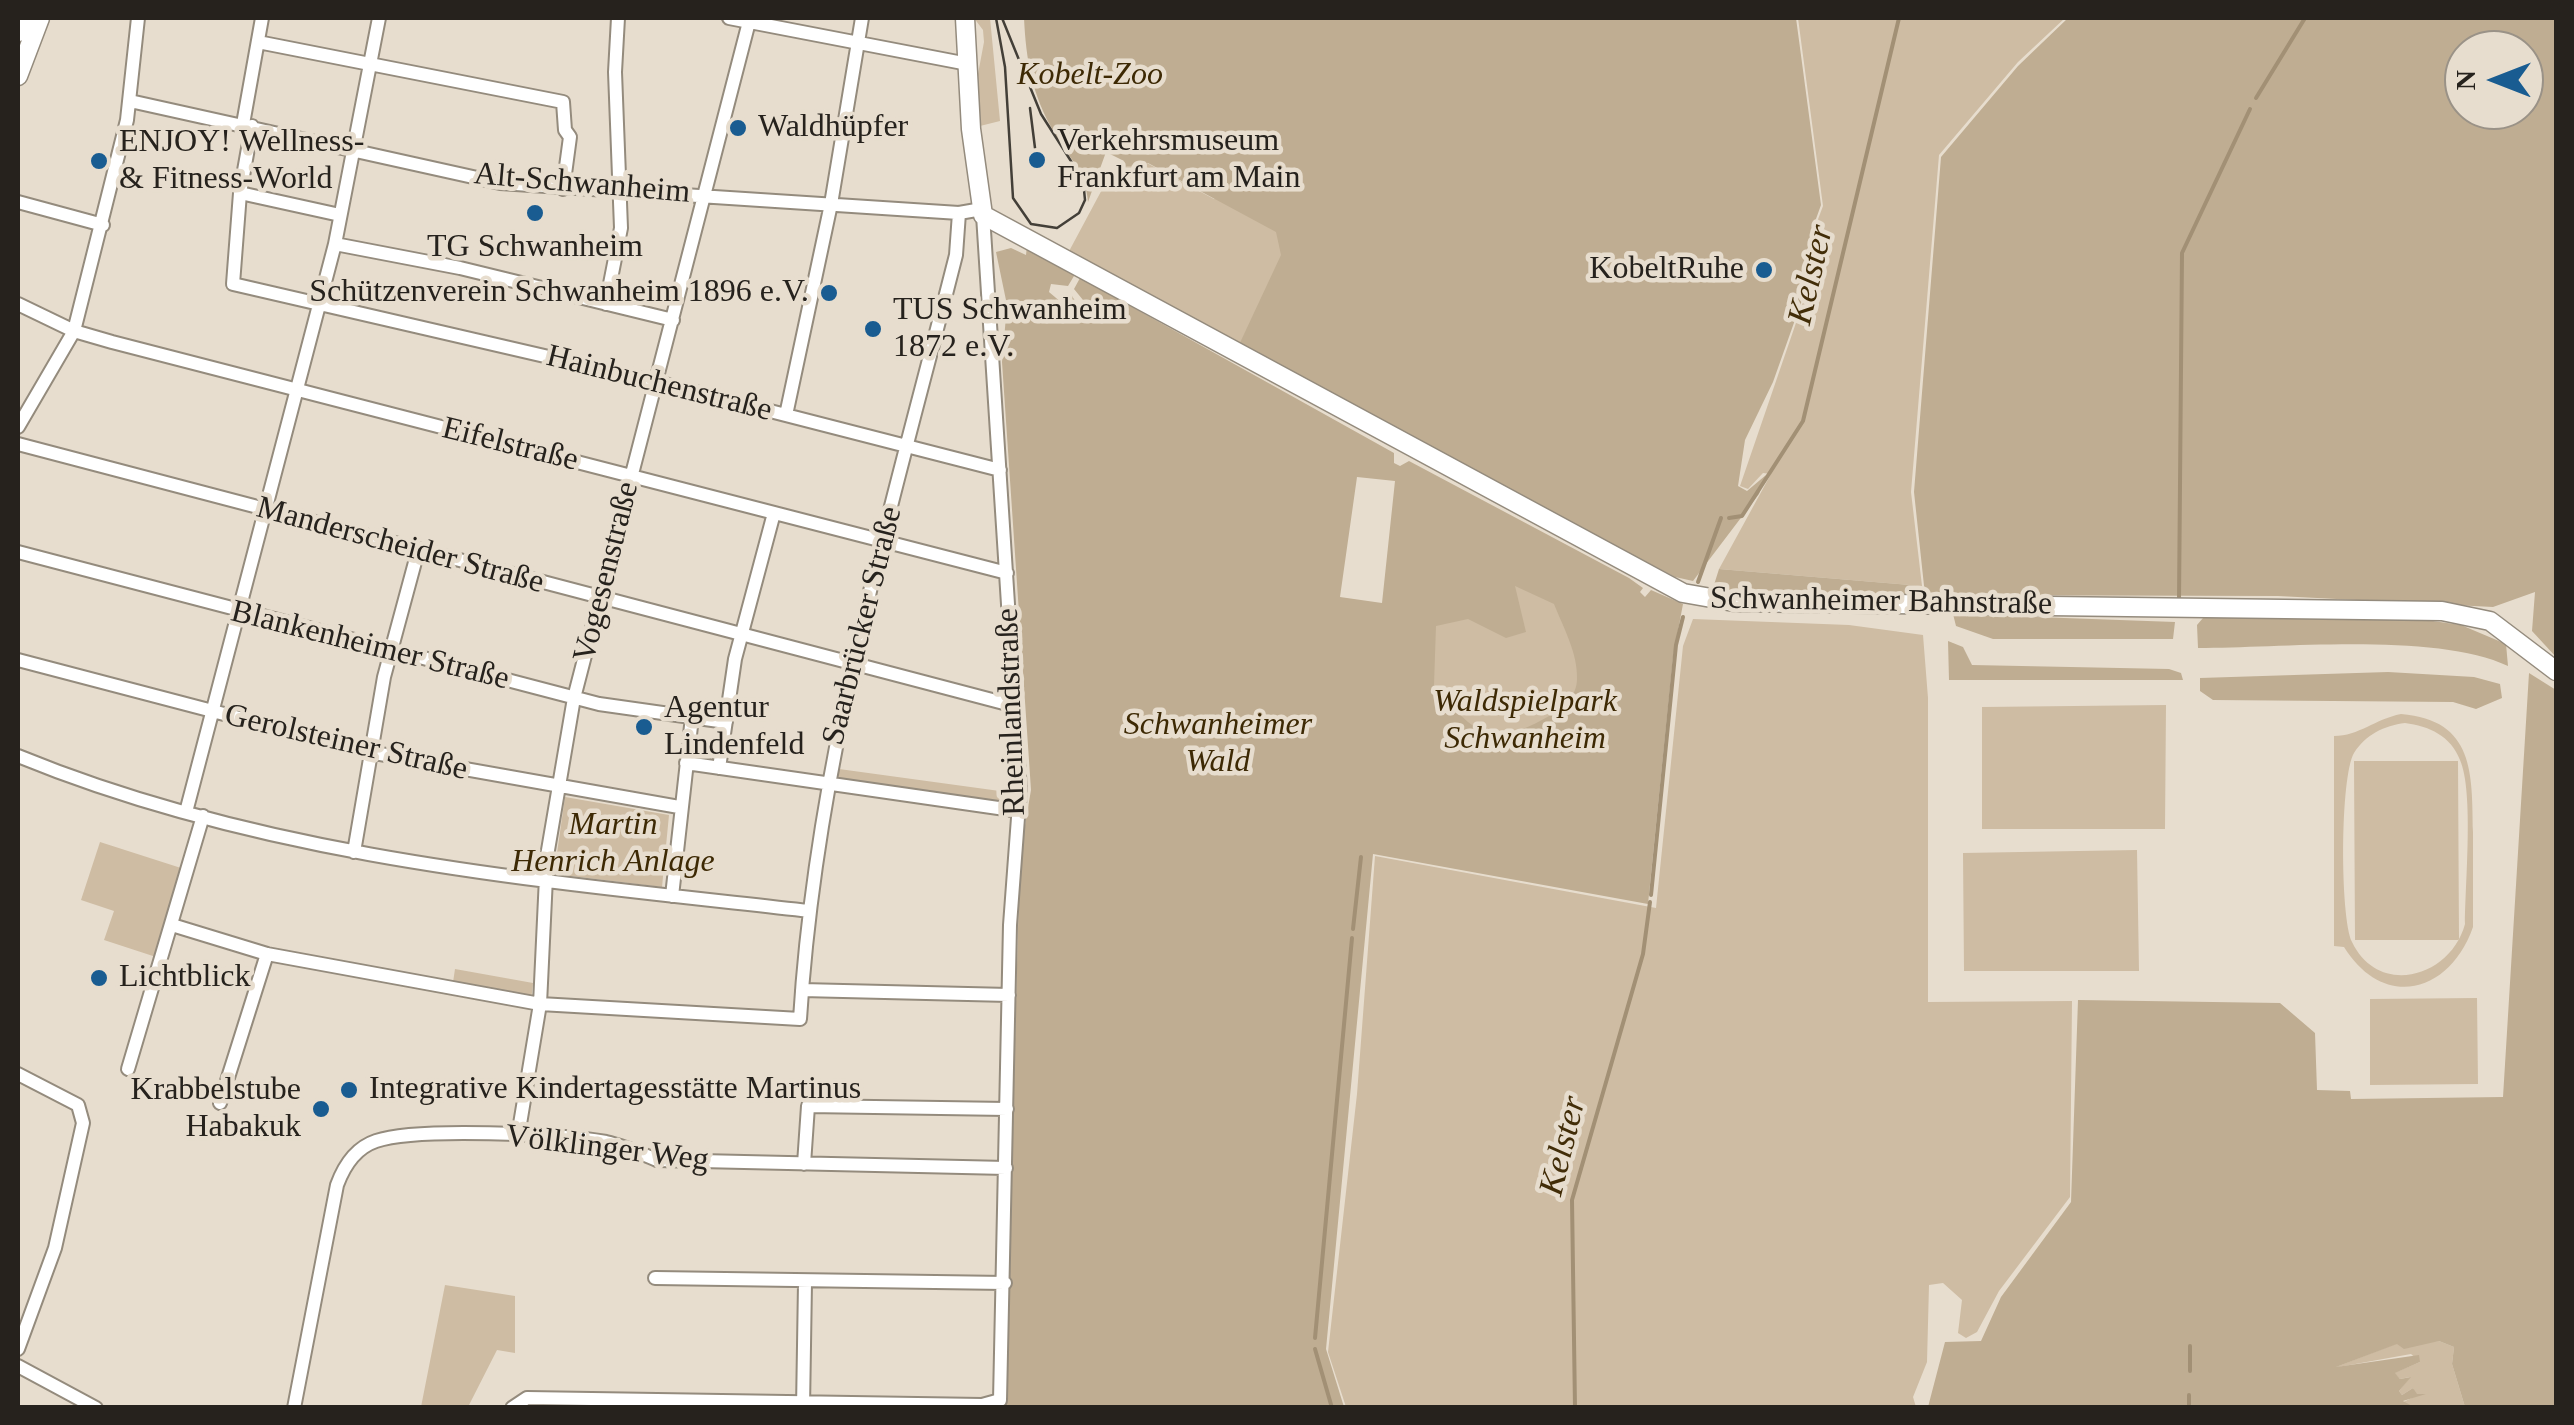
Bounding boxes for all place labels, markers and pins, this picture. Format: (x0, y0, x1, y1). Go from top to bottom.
place label: Waldhüpfer (758, 109, 908, 147)
marker: Waldhüpfer (727, 117, 749, 139)
place label: Verkehrsmuseum Frankfurt am Main (1057, 123, 1300, 198)
place label: ENJOY! Wellness- & Fitness-World (119, 124, 364, 199)
marker: Verkehrsmuseum Frankfurt am Main (1026, 149, 1048, 171)
marker: ENJOY! Wellness- & Fitness-World (88, 150, 110, 172)
marker: TG Schwanheim (524, 202, 546, 224)
place label: TG Schwanheim (427, 229, 643, 267)
place label: KobeltRuhe (1589, 251, 1744, 289)
marker: KobeltRuhe (1753, 259, 1775, 281)
place label: Schützenverein Schwanheim 1896 e.V. (309, 274, 809, 312)
marker: Schützenverein Schwanheim 1896 e.V. (818, 282, 840, 304)
place label: TUS Schwanheim 1872 e.V. (893, 292, 1127, 367)
marker: TUS Schwanheim 1872 e.V. (862, 318, 884, 340)
place label: Agentur Lindenfeld (664, 690, 804, 765)
marker: Agentur Lindenfeld (633, 716, 655, 738)
place label: Lichtblick (119, 959, 251, 997)
marker: Lichtblick (88, 967, 110, 989)
place label: Integrative Kindertagesstätte Martinus (369, 1071, 861, 1109)
place label: Krabbelstube Habakuk (130, 1072, 301, 1147)
marker: Integrative Kindertagesstätte Martinus (338, 1079, 360, 1101)
marker: Krabbelstube Habakuk (310, 1098, 332, 1120)

